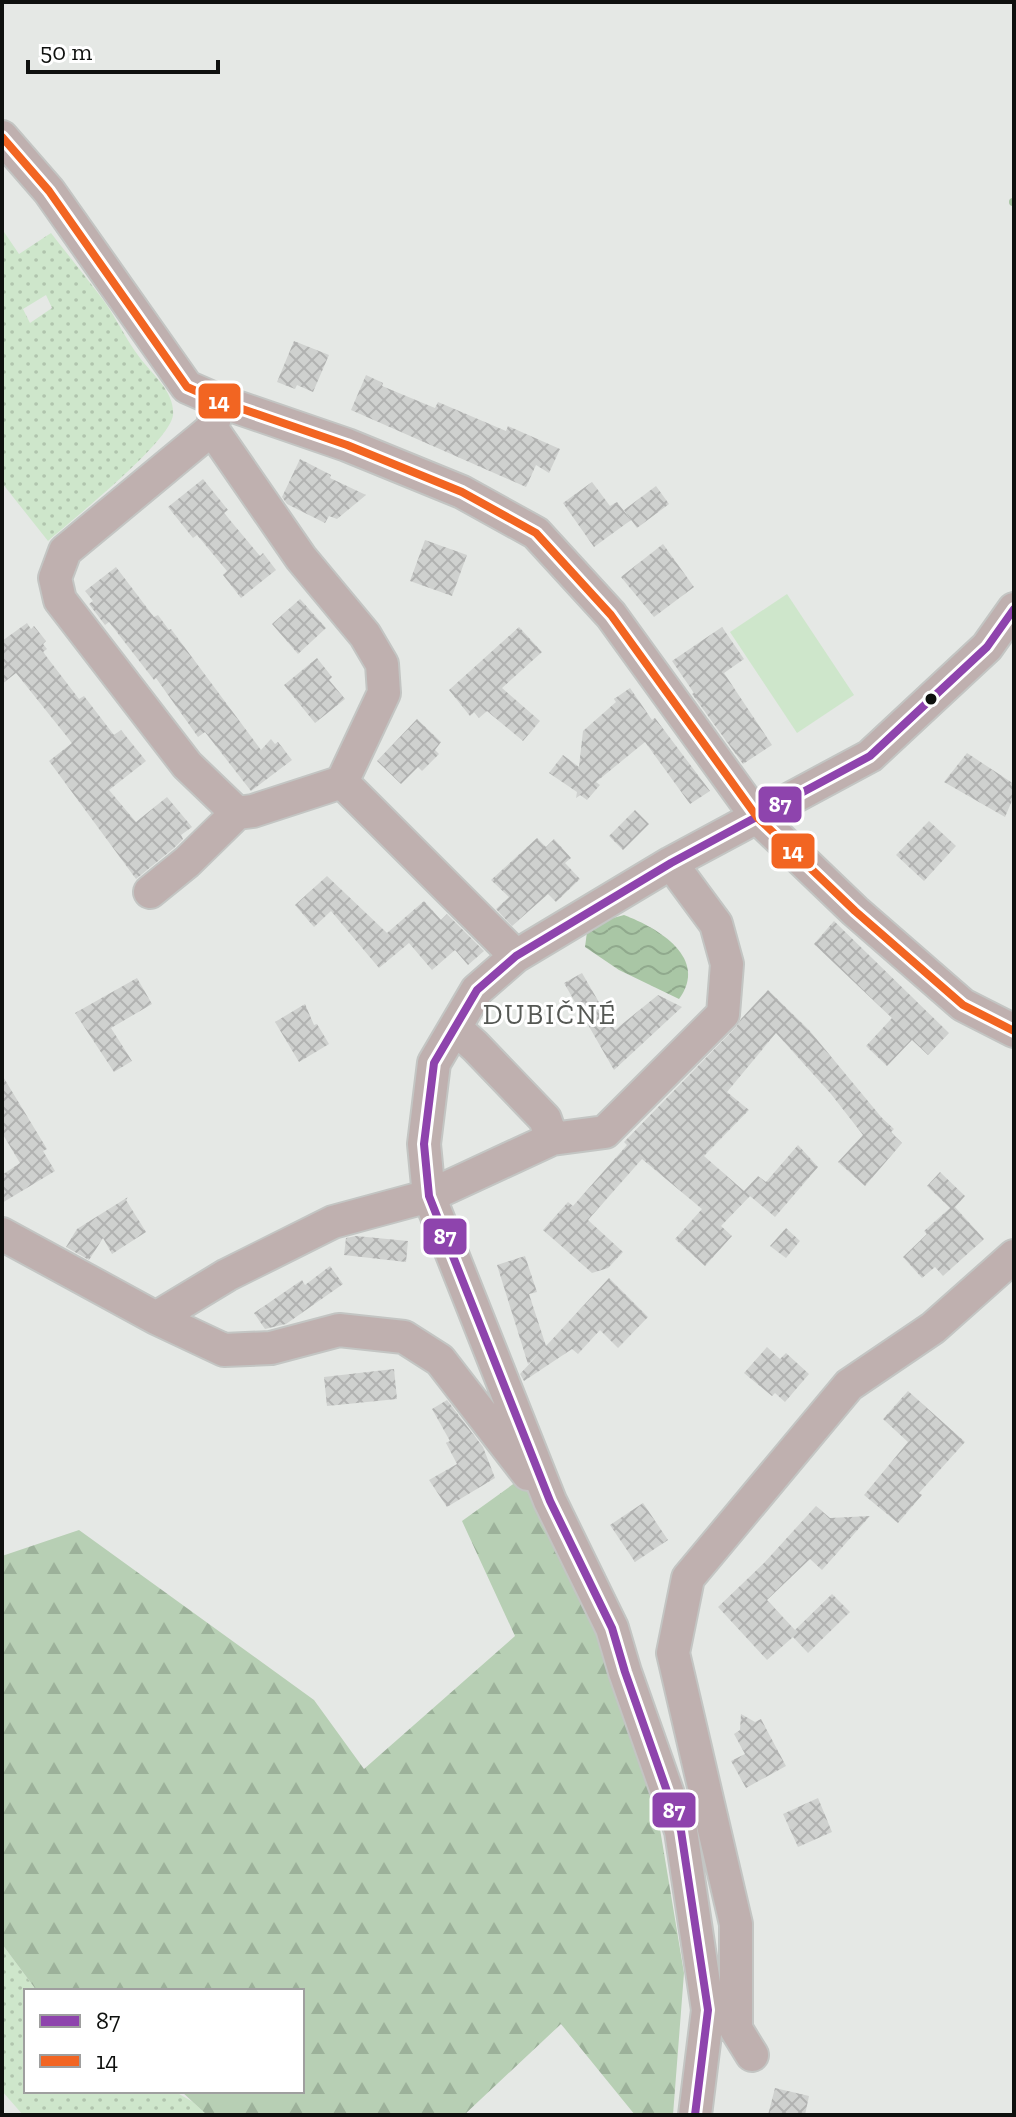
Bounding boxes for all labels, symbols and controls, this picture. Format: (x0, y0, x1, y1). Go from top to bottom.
scale bar (28, 24, 218, 74)
text: 50 m (40, 37, 93, 66)
line badge: 14 (197, 382, 242, 420)
text: 14 (208, 388, 230, 415)
unlabelled marker (923, 691, 939, 707)
line badge: 87 (757, 785, 803, 824)
text: 87 (769, 791, 791, 818)
line badge: 14 (770, 832, 816, 870)
text: 14 (782, 838, 804, 865)
district label: DUBIČNÉ (483, 998, 617, 1031)
line badge: 87 (422, 1217, 468, 1256)
text: 87 (434, 1223, 456, 1250)
line badge: 87 (651, 1791, 697, 1829)
text: 87 (663, 1797, 685, 1824)
legend (24, 1989, 304, 2093)
text: 87 (96, 2006, 120, 2035)
text: 14 (96, 2046, 118, 2075)

